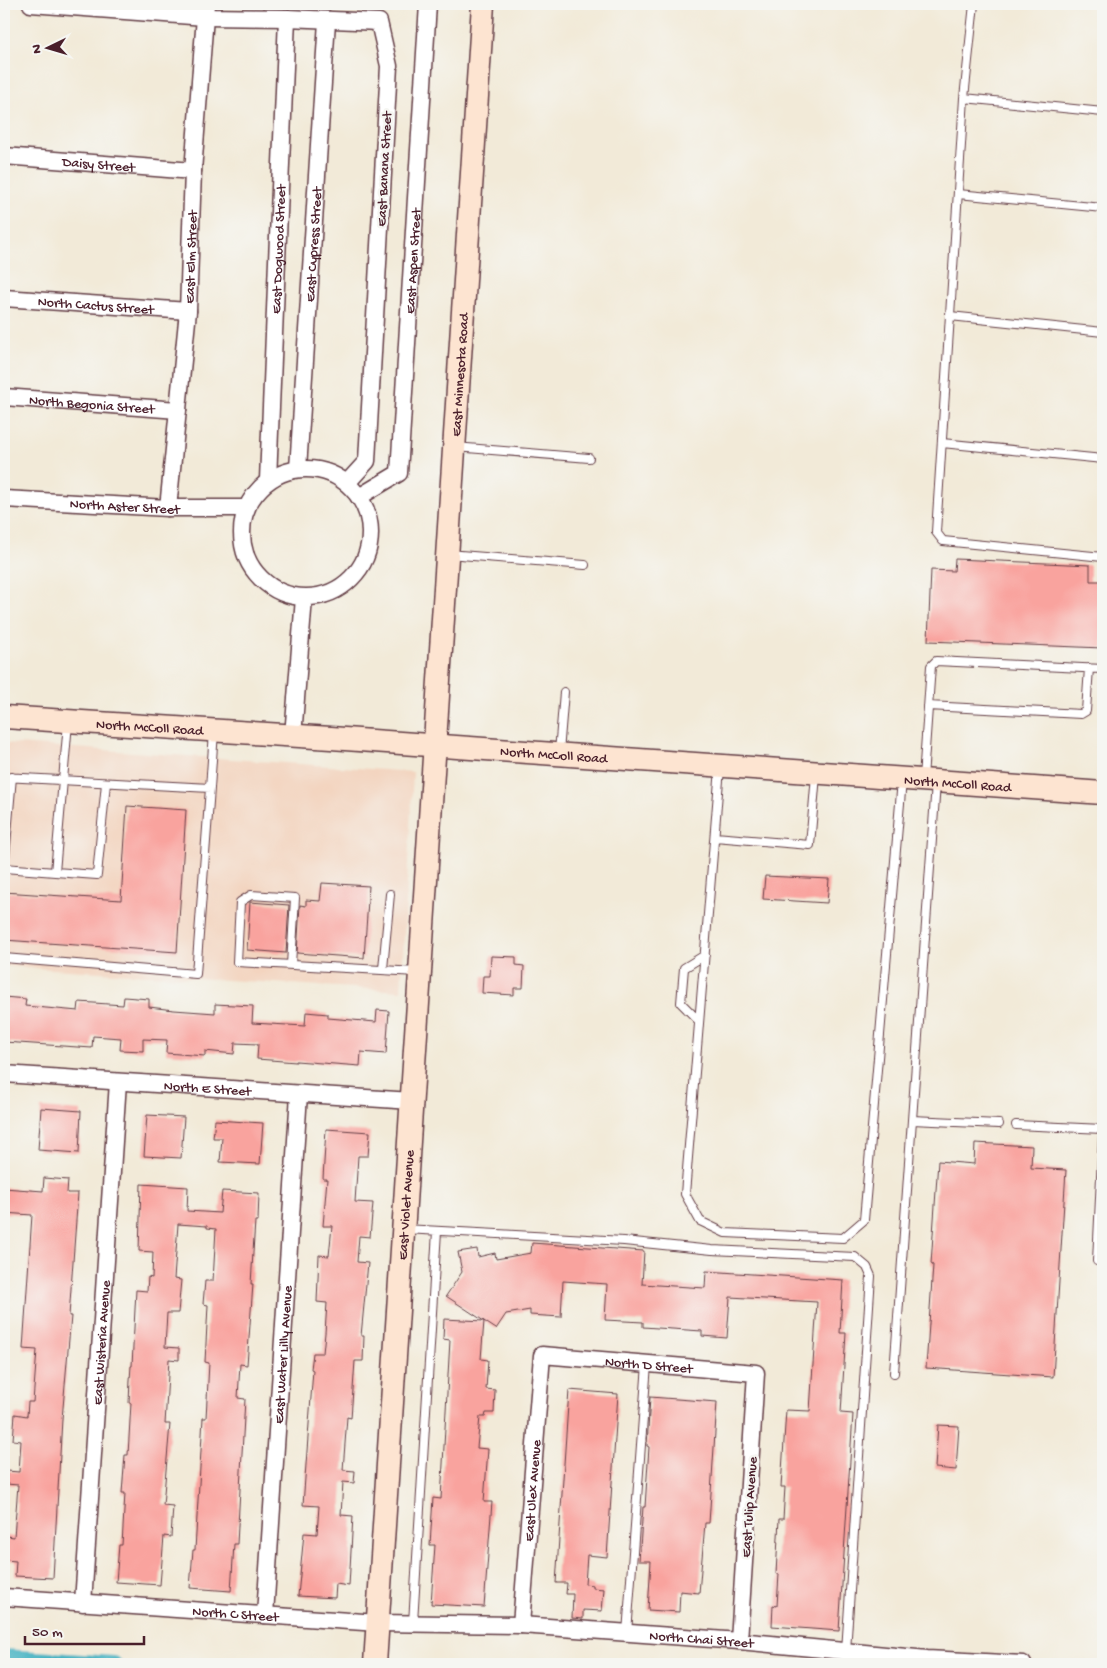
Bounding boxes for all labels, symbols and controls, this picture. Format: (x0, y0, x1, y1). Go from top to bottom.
north arrow (22, 22, 72, 72)
text: N (29, 44, 46, 54)
street label: East Banana Street (374, 110, 397, 227)
street label: Daisy Street (61, 155, 137, 177)
street label: East Dogwood Street (269, 183, 291, 314)
street label: East Cypress Street (303, 185, 327, 303)
street label: East Aspen Street (403, 207, 426, 314)
street label: East Elm Street (182, 209, 203, 304)
street label: North Cactus Street (37, 294, 155, 320)
street label: East Minnesota Road (449, 311, 474, 437)
street label: North Begonia Street (28, 393, 156, 419)
street label: North Aster Street (69, 497, 181, 519)
street label: North McColl Road (95, 717, 205, 741)
street label: North McColl Road (499, 744, 610, 769)
street label: North McColl Road (903, 773, 1014, 798)
street label: North E Street (163, 1079, 253, 1101)
street label: East Violet Avenue (395, 1149, 419, 1261)
street label: East Wisteria Avenue (90, 1279, 116, 1406)
street label: East Water Lilly Avenue (272, 1284, 298, 1424)
street label: North D Street (604, 1354, 694, 1379)
street label: East Ulex Avenue (522, 1438, 546, 1542)
street label: East Tulip Avenue (738, 1455, 763, 1558)
street label: North C Street (192, 1604, 280, 1627)
scale bar (25, 1613, 144, 1645)
text: 50 m (32, 1624, 63, 1642)
street label: North Chai Street (649, 1628, 756, 1653)

